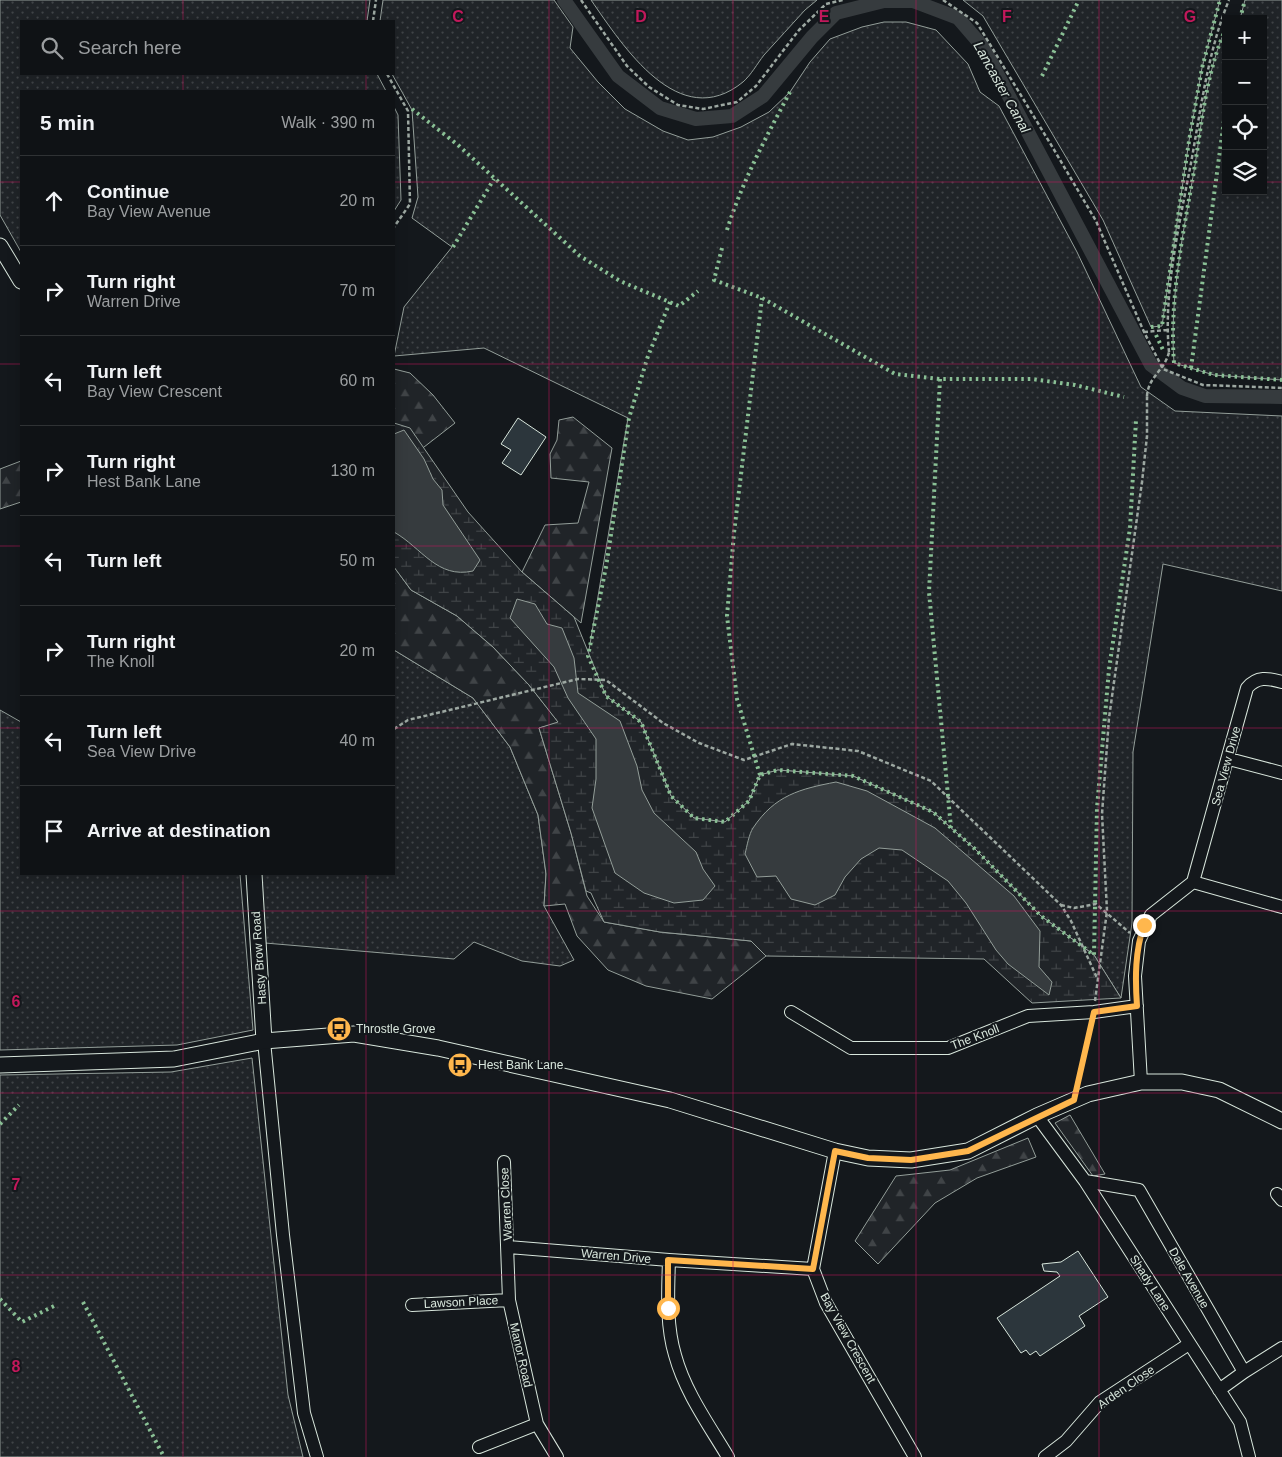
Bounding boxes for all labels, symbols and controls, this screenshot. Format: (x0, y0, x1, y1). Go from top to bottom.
text: C (452, 8, 464, 25)
text: D (635, 8, 647, 25)
text: E (819, 8, 830, 25)
text: F (1002, 8, 1012, 25)
text: G (1184, 8, 1196, 25)
map controls (1222, 15, 1267, 195)
button: + (1222, 15, 1267, 60)
search box (20, 20, 395, 75)
icon: search (38, 34, 66, 62)
text: Search here (78, 37, 182, 58)
water label: Lancaster Canal (970, 39, 1034, 136)
button: − (1222, 60, 1267, 105)
button: locate (1222, 105, 1267, 150)
text: 5 min (40, 111, 95, 134)
text: Walk · 390 m (281, 114, 375, 131)
button: layers (1222, 150, 1267, 195)
text: Continue (87, 181, 169, 202)
icon: ahead (40, 187, 68, 215)
text: 20 m (339, 192, 375, 209)
text: Bay View Avenue (87, 203, 211, 220)
text: Turn right (87, 271, 175, 292)
icon: right (40, 277, 68, 305)
text: 70 m (339, 282, 375, 299)
text: Warren Drive (87, 293, 181, 310)
text: Turn left (87, 361, 162, 382)
icon: left (40, 367, 68, 395)
text: 60 m (339, 372, 375, 389)
text: Bay View Crescent (87, 383, 222, 400)
text: Turn right (87, 451, 175, 472)
icon: right (40, 457, 68, 485)
text: 130 m (331, 462, 375, 479)
text: Hest Bank Lane (87, 473, 201, 490)
icon: left (40, 547, 68, 575)
text: Turn left (87, 550, 162, 571)
text: 50 m (339, 552, 375, 569)
text: Turn right (87, 631, 175, 652)
icon: right (40, 637, 68, 665)
text: 20 m (339, 642, 375, 659)
text: The Knoll (87, 653, 155, 670)
text: Turn left (87, 721, 162, 742)
street label: Sea View Drive (1209, 724, 1243, 807)
icon: left (40, 727, 68, 755)
text: 40 m (339, 732, 375, 749)
text: Sea View Drive (87, 743, 196, 760)
icon: arrive (40, 817, 68, 845)
text: Arrive at destination (87, 820, 271, 841)
street label: Hasty Brow Road (249, 911, 269, 1005)
route end (1133, 914, 1156, 937)
text: 6 (12, 993, 21, 1010)
bus stop icon: Throstle Grove (326, 1016, 352, 1042)
street label: The Knoll (949, 1021, 1001, 1053)
place label: Throstle Grove (356, 1022, 436, 1036)
bus stop icon: Hest Bank Lane (447, 1052, 473, 1078)
place label: Hest Bank Lane (478, 1058, 564, 1072)
street label: Warren Close (497, 1167, 515, 1241)
text: 7 (12, 1176, 21, 1193)
street label: Dale Avenue (1166, 1245, 1212, 1311)
street label: Warren Drive (580, 1246, 652, 1266)
street label: Shady Lane (1127, 1252, 1173, 1314)
street label: Bay View Crescent (817, 1290, 879, 1386)
street label: Lawson Place (423, 1293, 499, 1311)
route start (657, 1297, 680, 1320)
street label: Manor Road (507, 1321, 535, 1389)
text: 8 (12, 1358, 21, 1375)
street label: Arden Close (1095, 1362, 1157, 1412)

